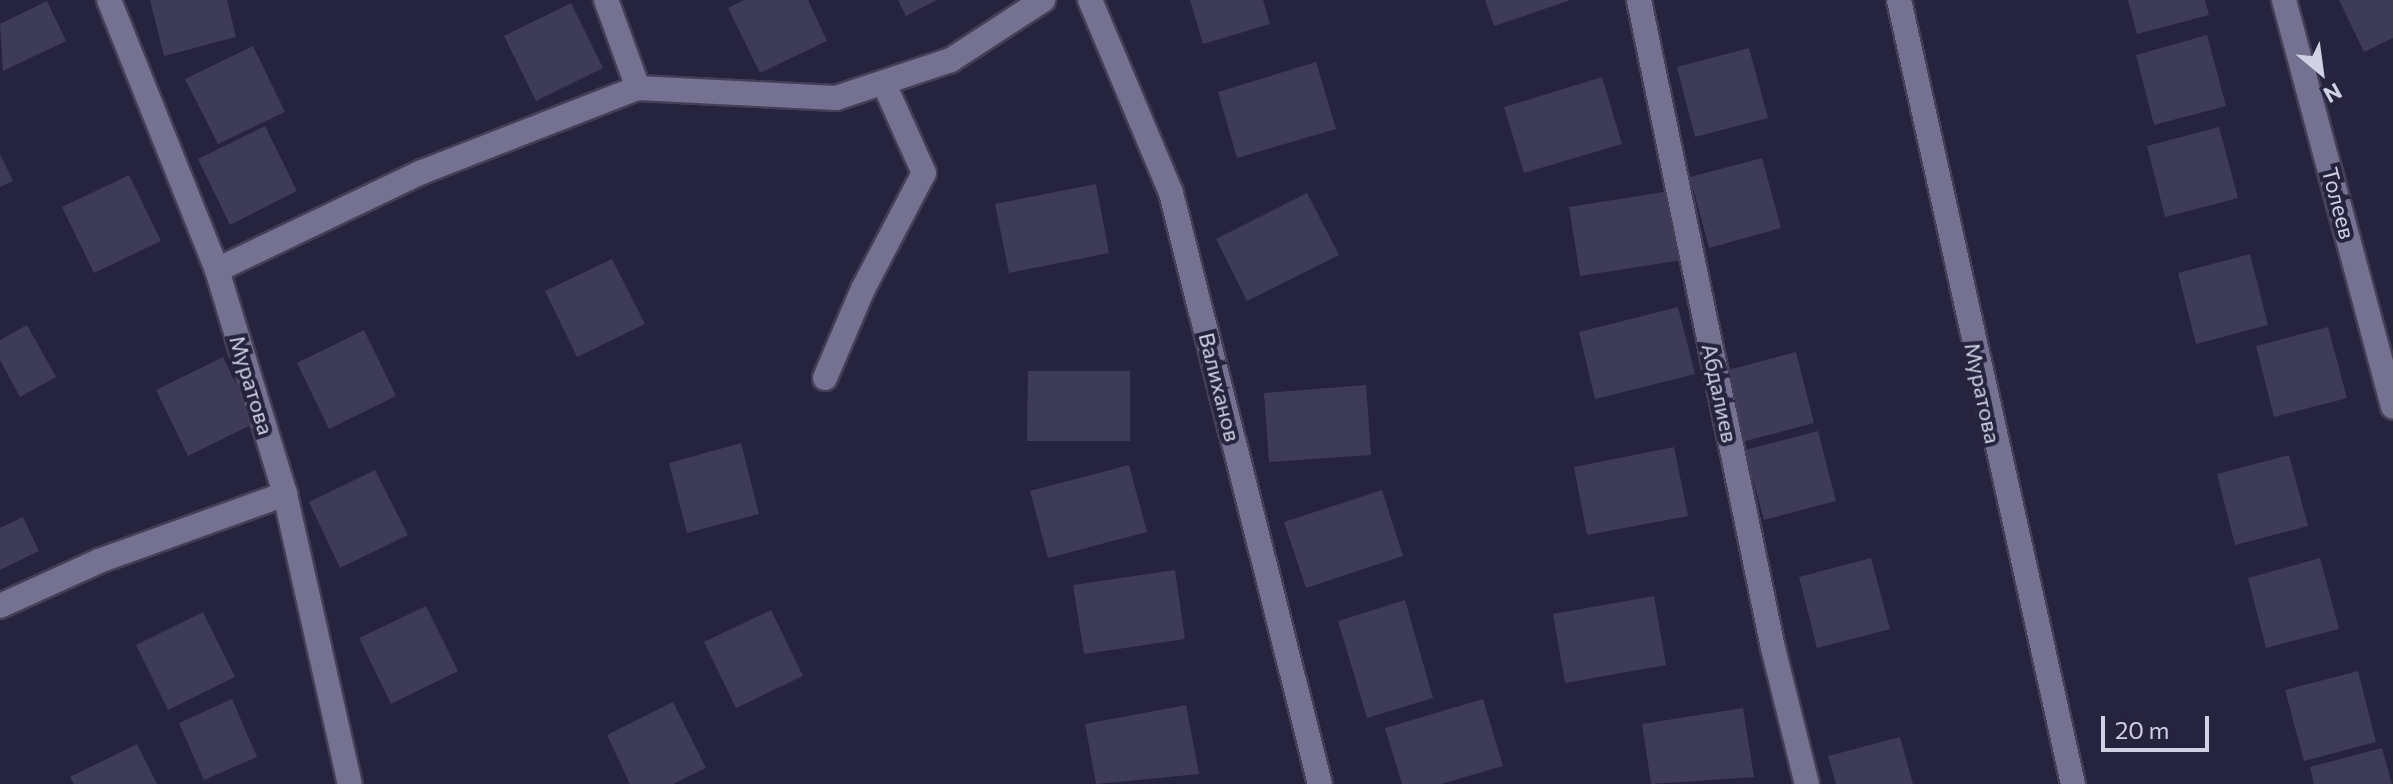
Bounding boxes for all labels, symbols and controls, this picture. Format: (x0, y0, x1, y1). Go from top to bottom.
north arrow (2281, 32, 2361, 112)
text: N (2319, 78, 2347, 109)
street label: Толеев (2317, 164, 2361, 242)
street label: Валиханов (1194, 330, 1246, 444)
street label: Муратова (224, 332, 280, 438)
street label: Муратова (1959, 340, 2007, 446)
street label: Абдалиев (1697, 341, 1743, 445)
scale bar (2105, 700, 2213, 750)
text: 20 m (2115, 715, 2169, 744)

